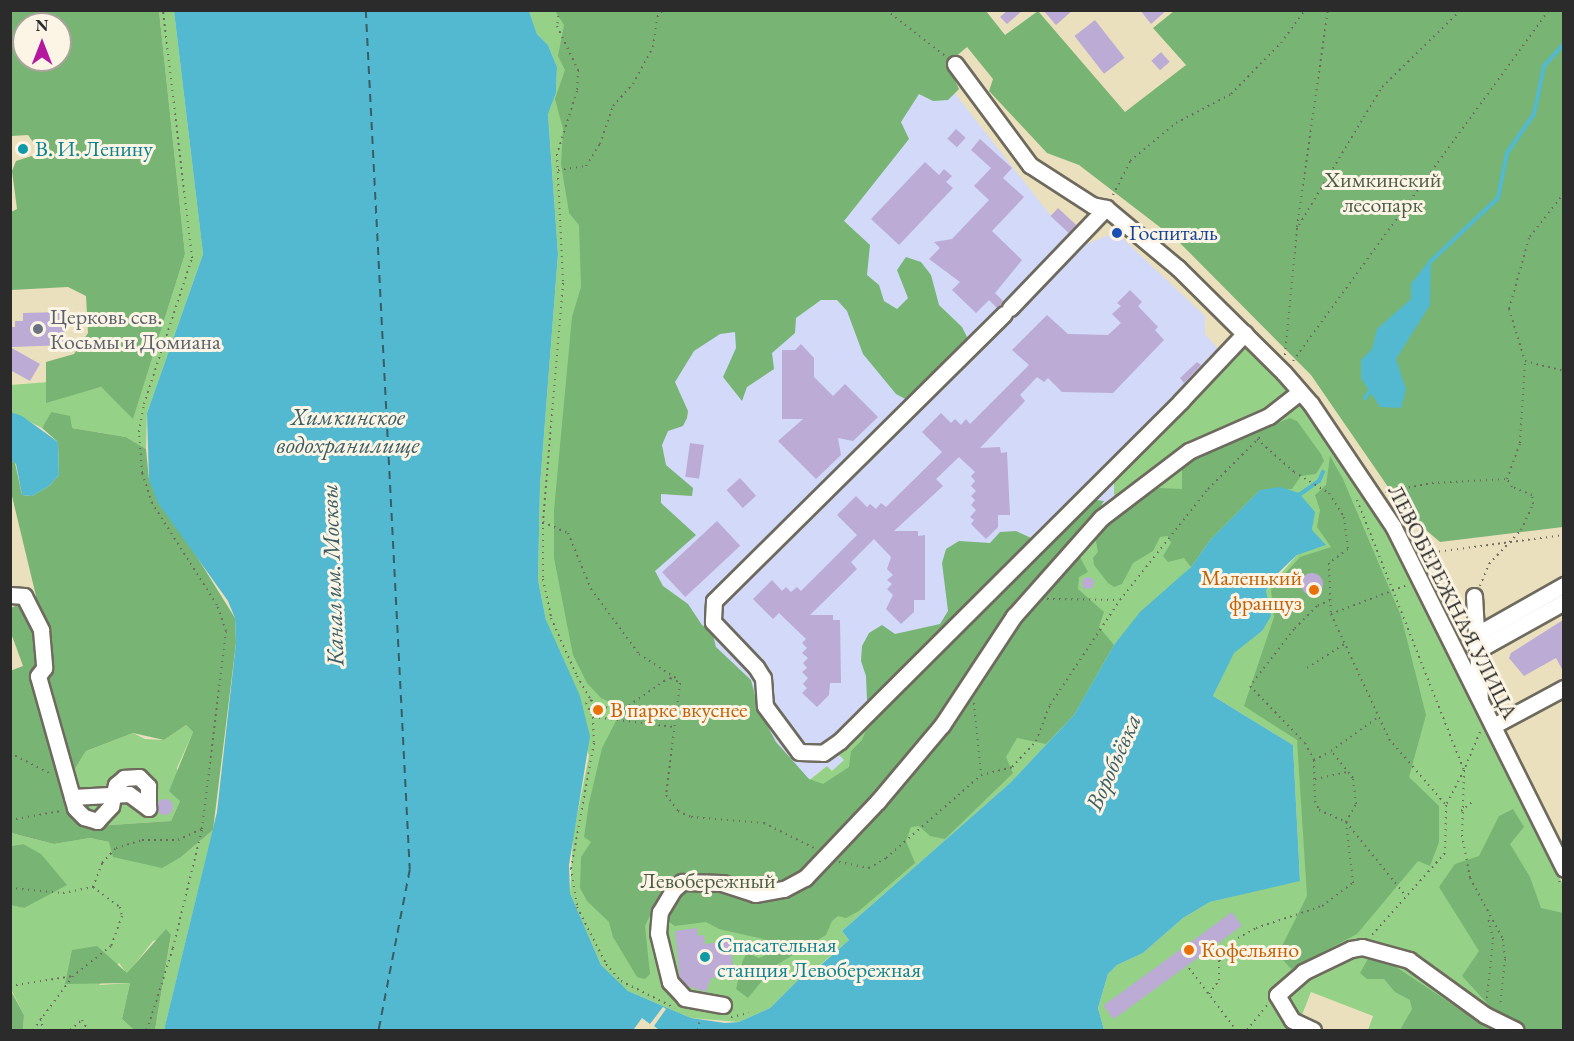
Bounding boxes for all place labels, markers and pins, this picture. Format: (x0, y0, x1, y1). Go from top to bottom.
place label: В. И. Ленину (35, 136, 153, 162)
marker: В. И. Ленину (16, 142, 30, 156)
place label: Госпиталь (1129, 220, 1218, 246)
marker: Госпиталь (1110, 226, 1124, 240)
place label: Церковь ссв. Косьмы и Домиана (50, 303, 221, 354)
marker: Церковь ссв. Косьмы и Домиана (31, 322, 45, 336)
place label: Маленький француз (1201, 564, 1302, 616)
marker: Маленький француз (1307, 583, 1321, 597)
place label: В парке вкуснее (610, 697, 748, 723)
marker: В парке вкуснее (591, 703, 605, 717)
place label: Спасательная станция Левобережная (717, 931, 921, 982)
place label: Кофельяно (1201, 937, 1299, 963)
marker: Кофельяно (1182, 943, 1196, 957)
marker: Спасательная станция Левобережная (698, 950, 712, 964)

